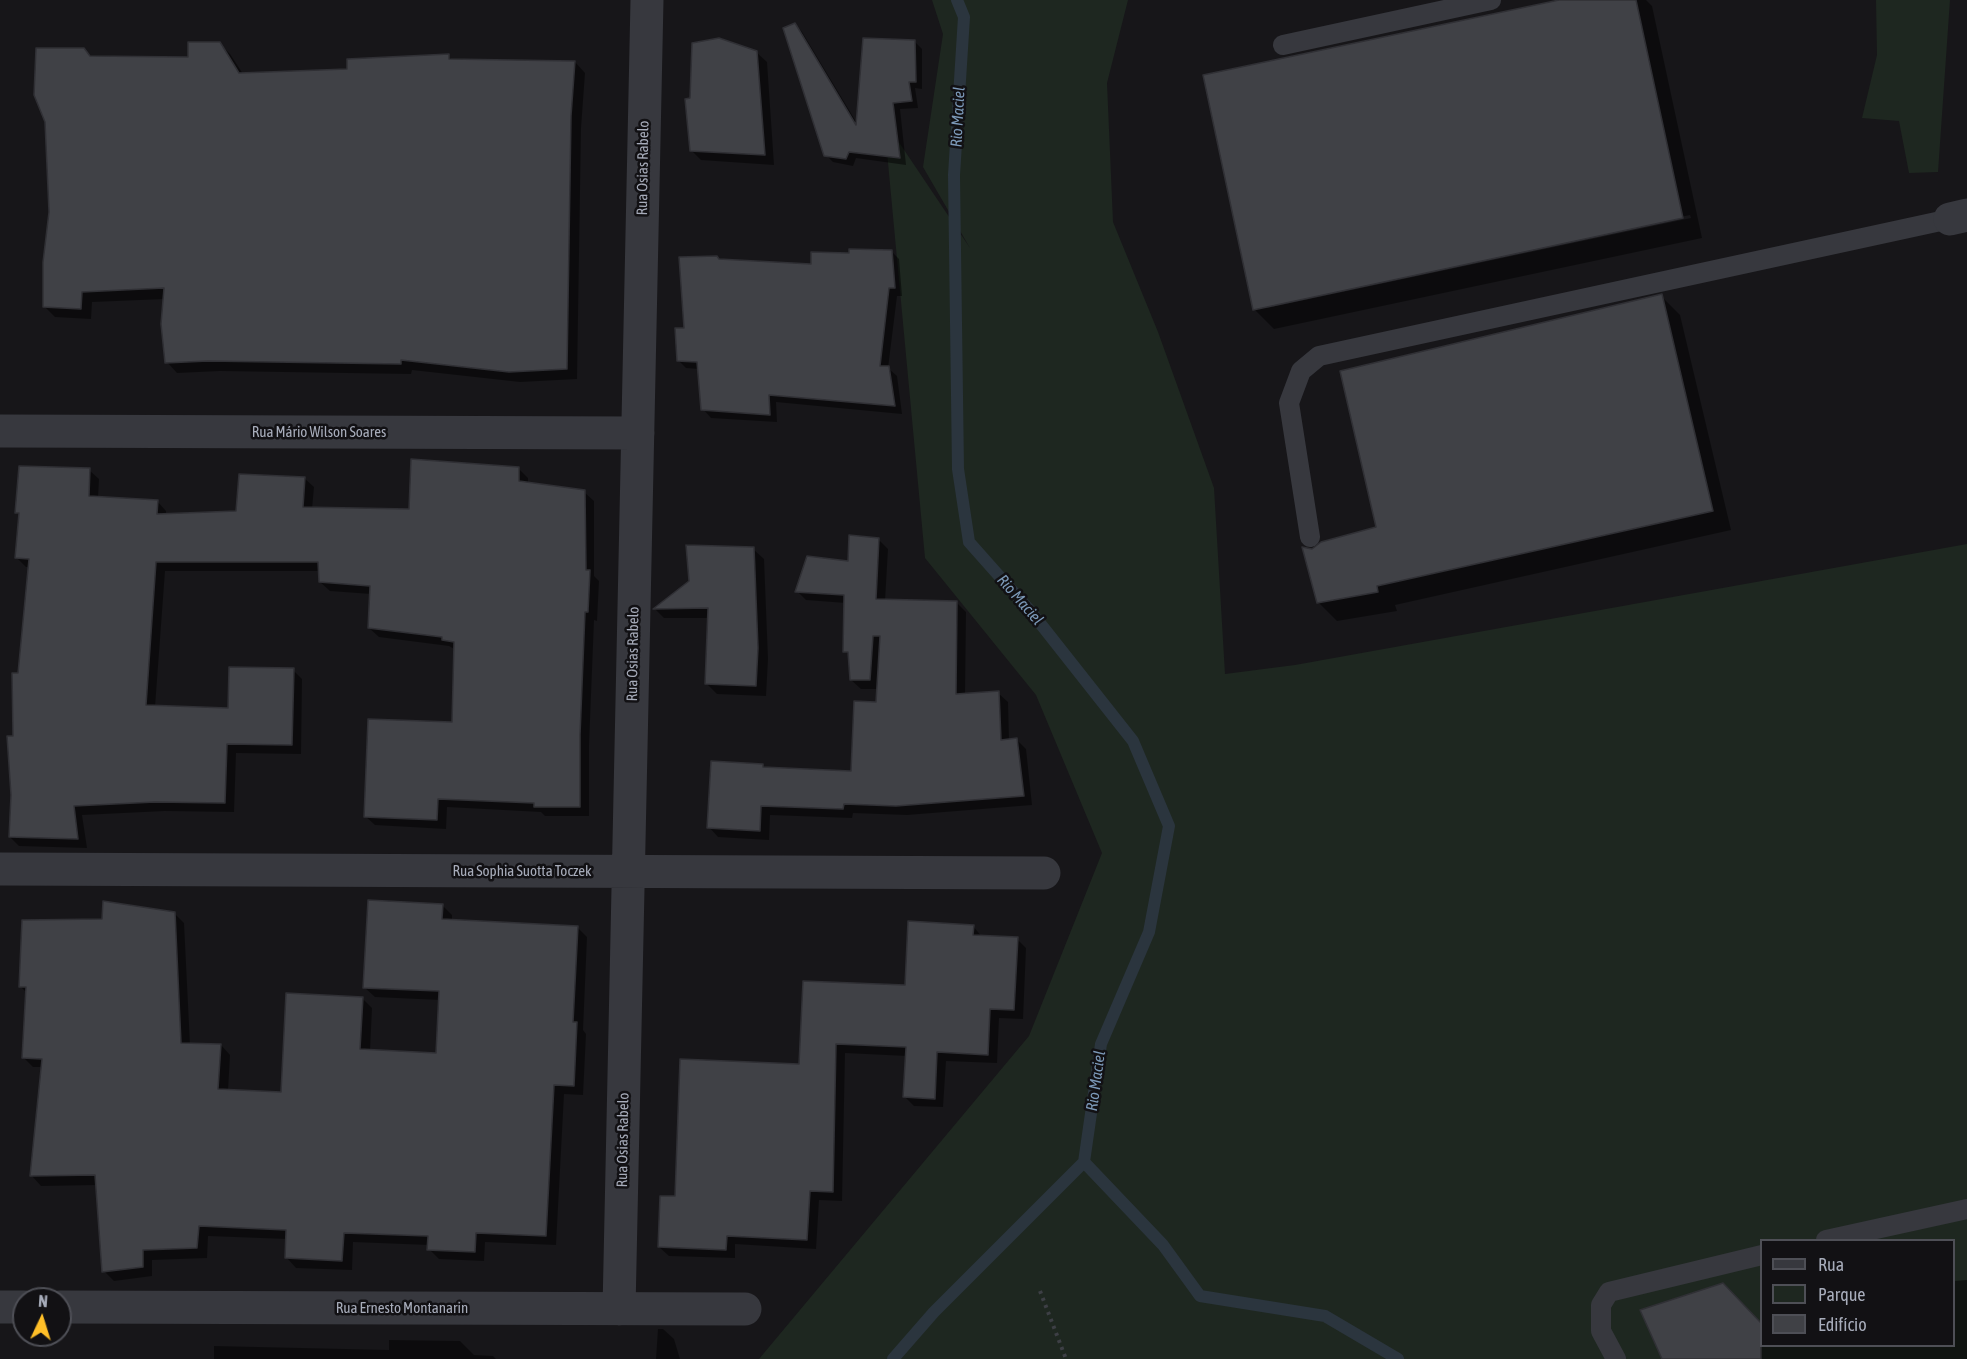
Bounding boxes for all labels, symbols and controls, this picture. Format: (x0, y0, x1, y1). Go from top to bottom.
water label: Rio Maciel (947, 86, 969, 148)
street label: Rua Osias Rabelo (633, 120, 653, 216)
street label: Rua Mário Wilson Soares (252, 423, 386, 441)
water label: Rio Maciel (993, 571, 1047, 629)
street label: Rua Osias Rabelo (623, 606, 643, 702)
street label: Rua Sophia Suotta Toczek (452, 862, 592, 880)
water label: Rio Maciel (1082, 1050, 1110, 1112)
street label: Rua Osias Rabelo (613, 1092, 633, 1188)
legend (1760, 1239, 1955, 1347)
text: Rua (1818, 1254, 1844, 1275)
text: Parque (1818, 1284, 1866, 1305)
north arrow (12, 1287, 72, 1347)
text: N (38, 1292, 48, 1310)
street label: Rua Ernesto Montanarin (336, 1299, 468, 1317)
text: Edifício (1818, 1314, 1867, 1335)

